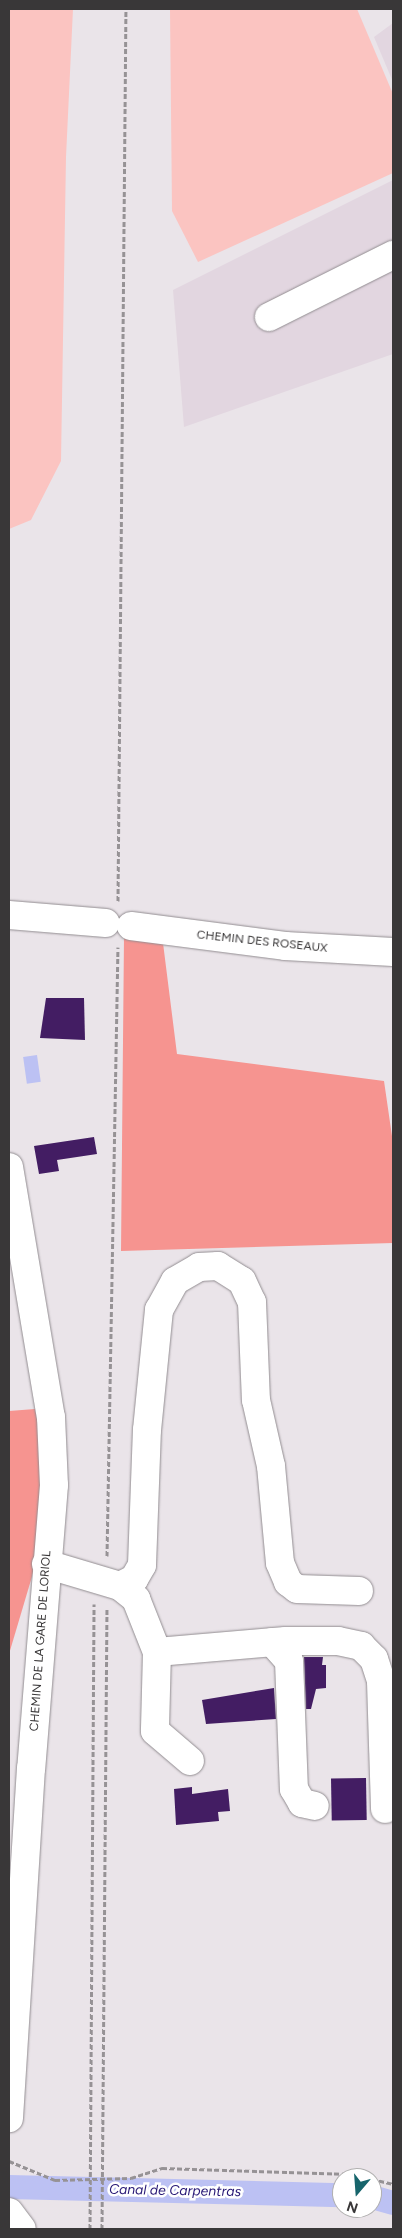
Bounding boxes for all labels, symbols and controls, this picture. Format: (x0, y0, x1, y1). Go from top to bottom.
street label: CHEMIN DES ROSEAUX (196, 928, 328, 956)
street label: CHEMIN DE LA GARE DE LORIOL (28, 1550, 54, 1732)
north arrow (332, 2168, 382, 2218)
water label: Canal de Carpentras (109, 2181, 241, 2201)
text: N (345, 2197, 360, 2217)

